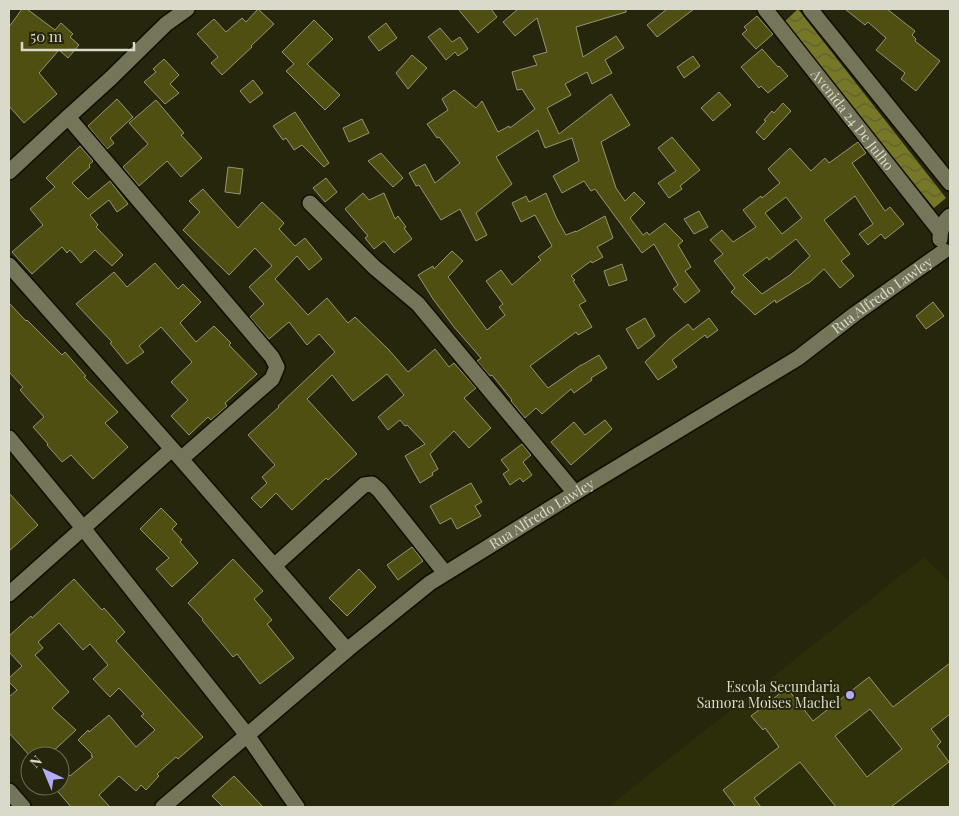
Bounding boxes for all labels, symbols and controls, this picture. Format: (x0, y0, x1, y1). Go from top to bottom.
scale bar (22, 20, 135, 52)
text: 50 m (30, 26, 63, 46)
street label: Avenida 24 De Julho (806, 64, 899, 174)
street label: Rua Alfredo Lawley (827, 252, 936, 338)
street label: Rua Alfredo Lawley (485, 474, 598, 553)
place label: Escola Secundaria Samora Moises Machel (697, 677, 840, 712)
marker: Escola Secundaria Samora Moises Machel (844, 689, 856, 701)
north arrow (20, 746, 70, 796)
text: N (25, 751, 46, 772)

